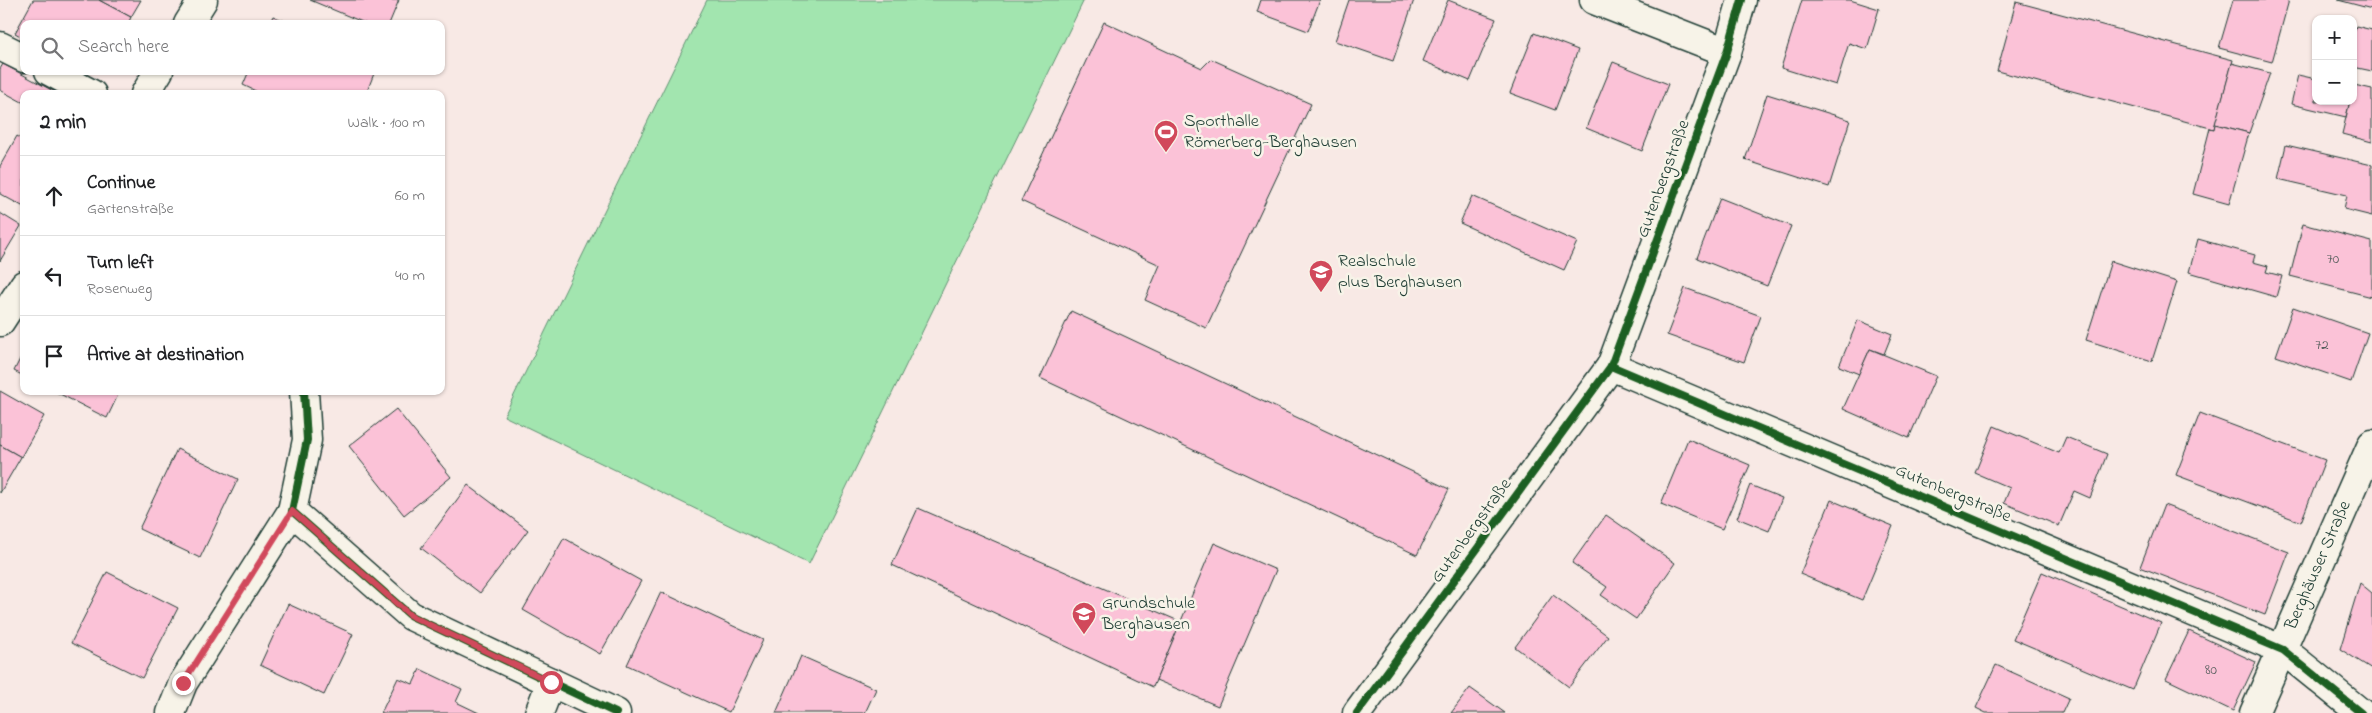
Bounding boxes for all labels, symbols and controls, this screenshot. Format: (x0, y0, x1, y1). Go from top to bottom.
map controls (2312, 15, 2357, 105)
button: + (2312, 15, 2357, 60)
search box (20, 20, 445, 75)
icon: search (38, 34, 66, 62)
text: Search here (78, 34, 169, 61)
button: − (2312, 60, 2357, 105)
text: 2 min (40, 108, 86, 138)
place label: Sporthalle Römerberg-Berghausen (1184, 109, 1357, 157)
text: Walk · 100 m (348, 111, 425, 135)
street label: Gutenbergstraße (1631, 116, 1699, 242)
sports icon: Sporthalle Römerberg-Berghausen (1153, 119, 1179, 153)
text: Continue (87, 170, 155, 197)
icon: ahead (40, 182, 68, 210)
text: 60 m (395, 184, 425, 208)
text: Gartenstraße (87, 197, 174, 221)
house number: 70 (2327, 248, 2340, 270)
place label: Realschule plus Berghausen (1338, 249, 1462, 297)
text: Turn left (87, 250, 154, 277)
school or university icon: Realschule plus Berghausen (1308, 259, 1334, 293)
icon: left (40, 262, 68, 290)
text: 40 m (395, 264, 425, 288)
text: Rosenweg (87, 277, 152, 301)
house number: 72 (2315, 334, 2329, 356)
icon: arrive (40, 342, 68, 370)
text: Arrive at destination (87, 342, 244, 369)
street label: Gutenbergstraße (1891, 458, 2016, 531)
street label: Gutenbergstraße (1425, 473, 1520, 589)
street label: Berghäuser Straße (2278, 496, 2359, 635)
place label: Grundschule Berghausen (1101, 591, 1196, 639)
school or university icon: Grundschule Berghausen (1071, 601, 1097, 635)
house number: 80 (2205, 659, 2218, 681)
route start (540, 671, 563, 694)
route end (172, 672, 195, 695)

